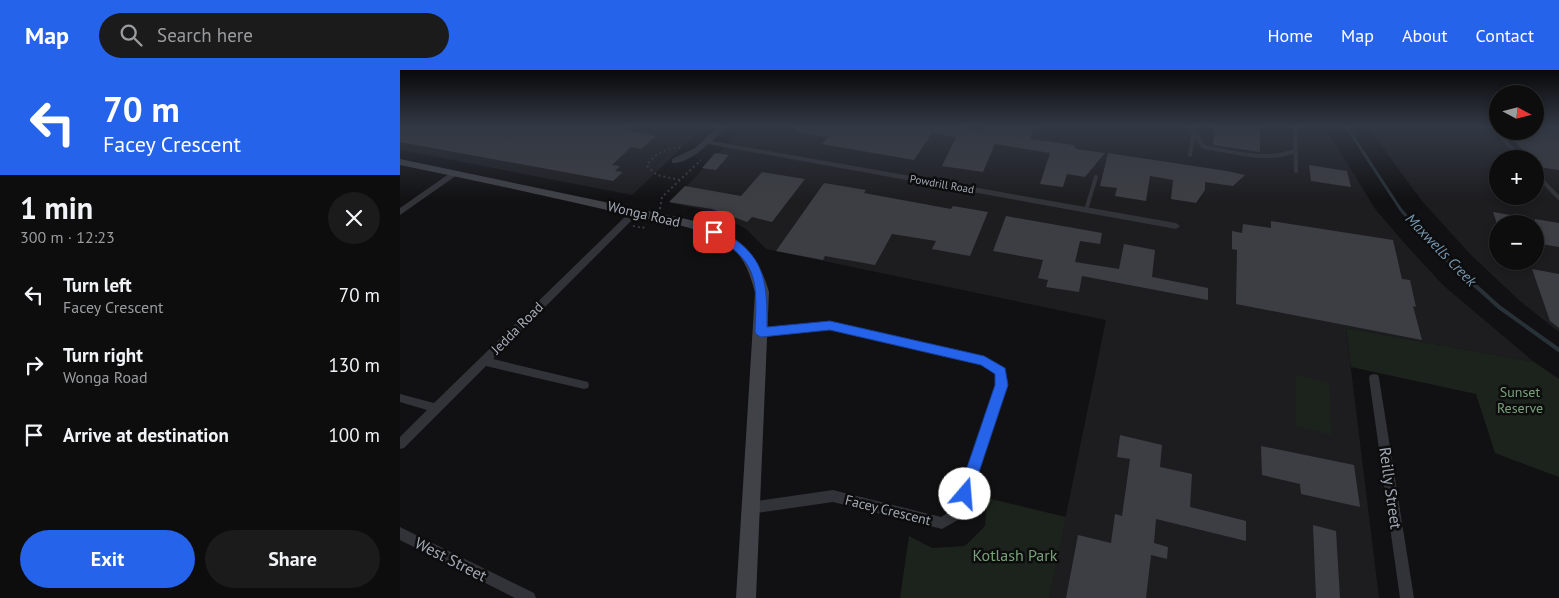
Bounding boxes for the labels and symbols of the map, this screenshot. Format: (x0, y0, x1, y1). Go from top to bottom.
north arrow (1489, 85, 1544, 140)
street label: Powdrill Road (909, 171, 975, 197)
street label: Wonga Road (606, 197, 682, 231)
water label: Maxwells Creek (1402, 209, 1482, 291)
pin (693, 211, 735, 253)
street label: Jedda Road (486, 298, 547, 359)
park label: Sunset Reserve (1497, 383, 1543, 417)
street label: Reilly Street (1375, 446, 1407, 531)
position arrow (938, 467, 990, 519)
street label: Facey Crescent (843, 491, 933, 529)
street label: West Street (412, 532, 491, 586)
park label: Kotlash Park (973, 545, 1058, 565)

